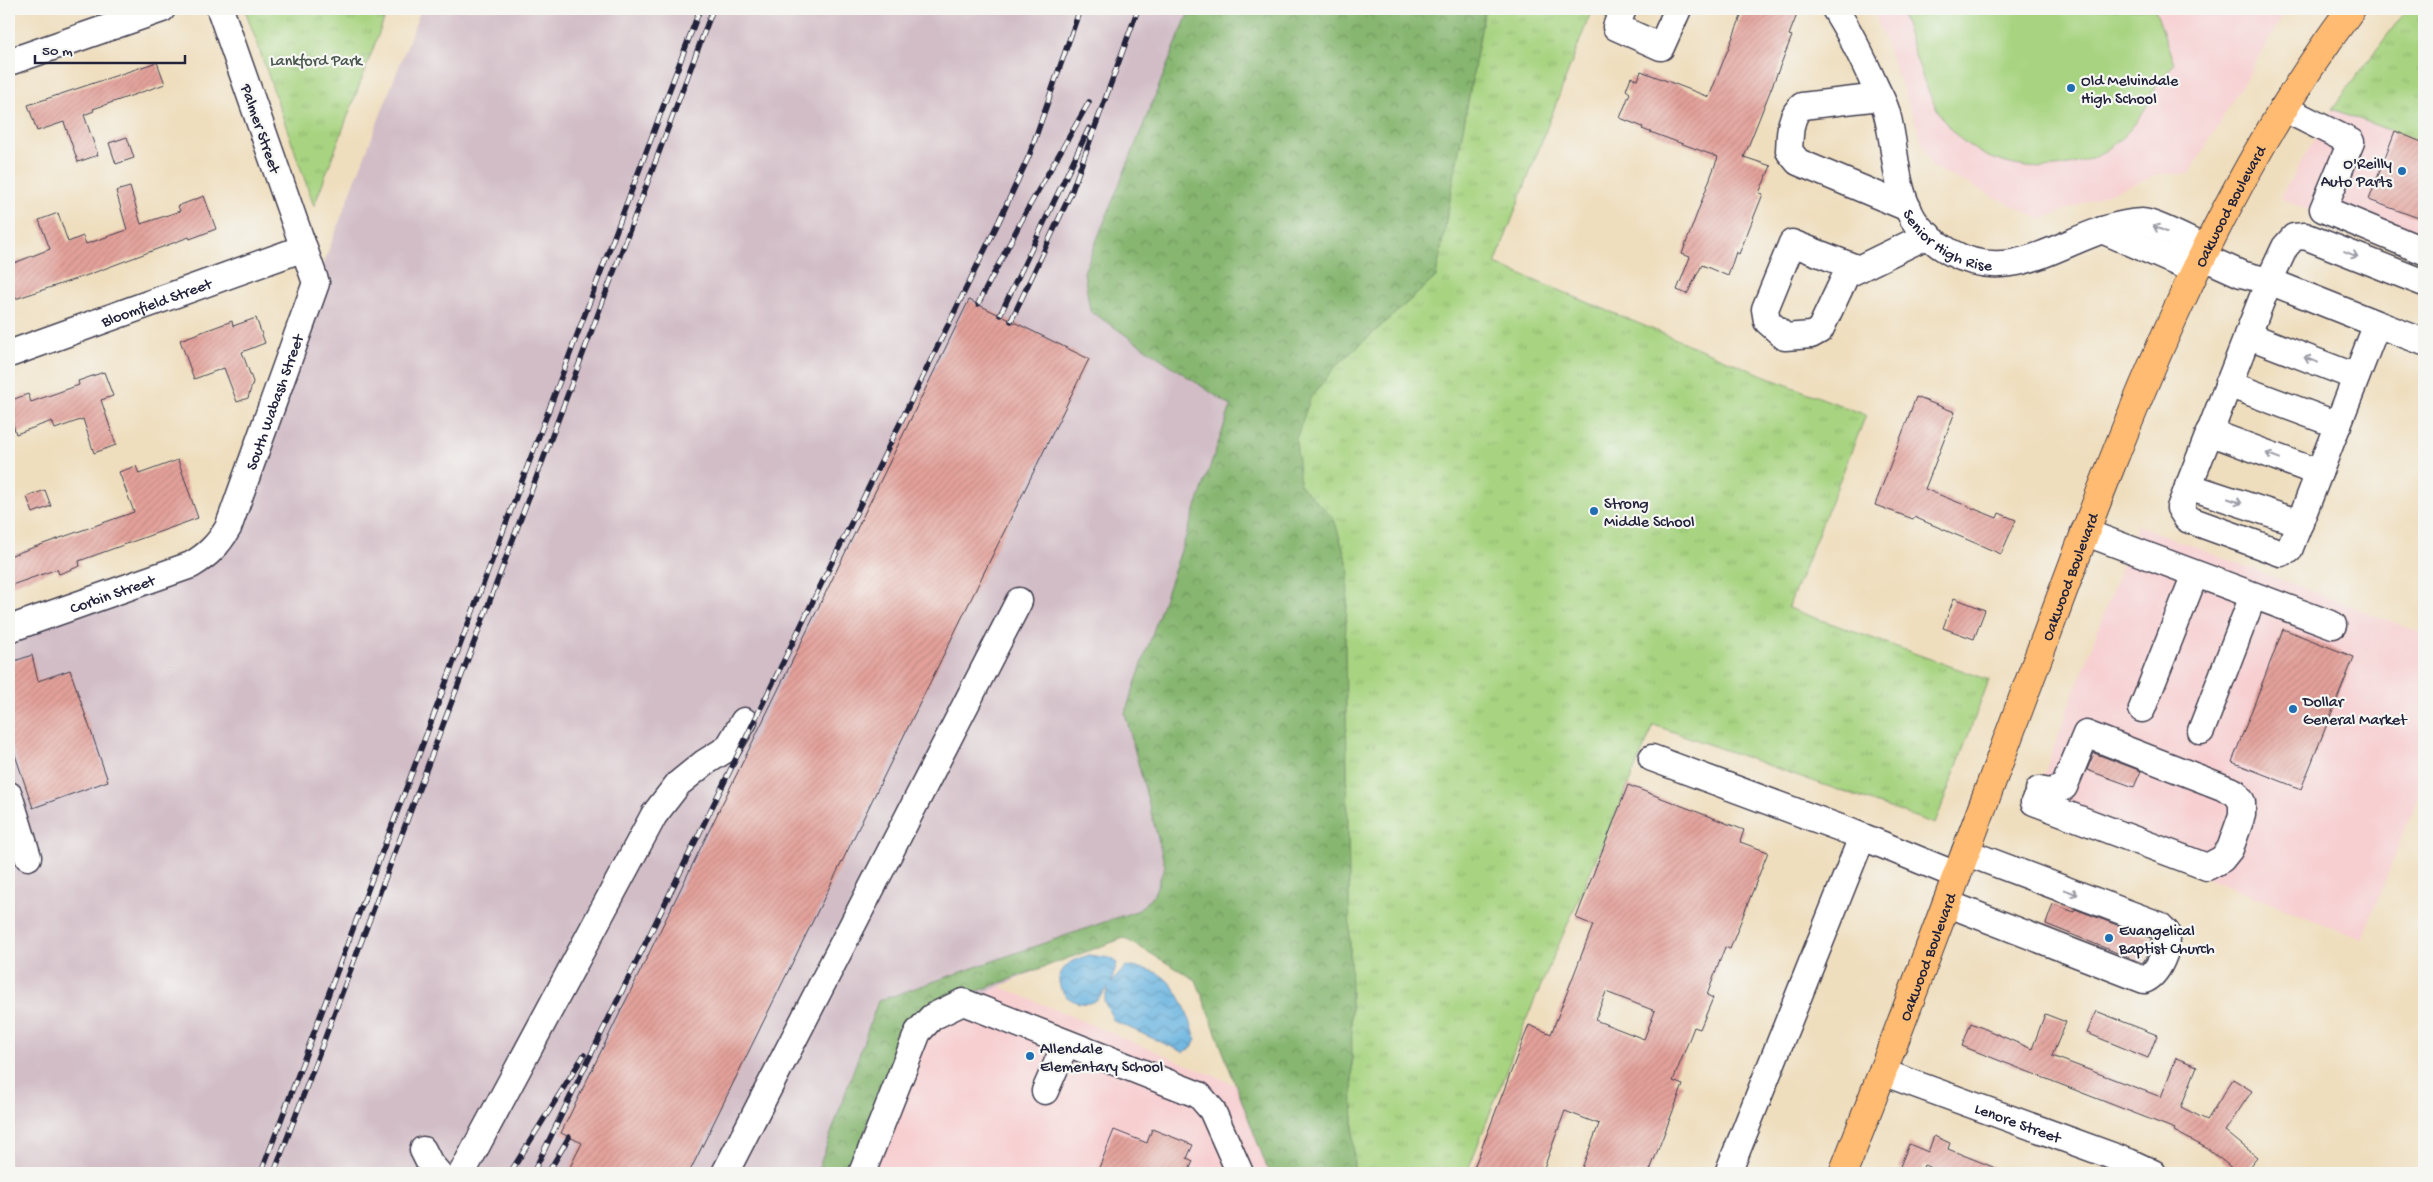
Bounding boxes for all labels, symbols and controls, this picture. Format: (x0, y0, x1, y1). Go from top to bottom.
scale bar (35, 32, 185, 64)
text: 50 m (42, 43, 73, 61)
park label: Lankford Park (270, 53, 364, 72)
place label: Old Melvindale High School (2081, 73, 2179, 110)
street label: Palmer Street (234, 81, 283, 178)
marker: Old Melvindale High School (2065, 82, 2077, 94)
street label: Oakwood Boulevard (2192, 142, 2273, 271)
place label: O'Reilly Auto Parts (2321, 156, 2393, 193)
marker: O'Reilly Auto Parts (2396, 165, 2408, 177)
street label: Senior High Rise (1897, 207, 1993, 277)
one-way arrow (2153, 223, 2168, 233)
one-way arrow (2342, 250, 2358, 259)
street label: Bloomfield Street (98, 276, 216, 333)
street label: South Wabash Street (244, 331, 310, 473)
one-way arrow (2304, 354, 2319, 364)
one-way arrow (2266, 451, 2282, 460)
place label: Strong Middle School (1604, 496, 1694, 533)
one-way arrow (2226, 497, 2242, 506)
marker: Strong Middle School (1588, 505, 1600, 517)
street label: Oakwood Boulevard (2039, 510, 2105, 644)
street label: Corbin Street (68, 572, 159, 620)
place label: Dollar General Market (2302, 694, 2408, 731)
marker: Dollar General Market (2287, 703, 2299, 715)
one-way arrow (2063, 888, 2078, 897)
street label: Oakwood Boulevard (1897, 890, 1963, 1024)
place label: Evangelical Baptist Church (2118, 923, 2215, 960)
marker: Evangelical Baptist Church (2103, 932, 2115, 944)
place label: Allendale Elementary School (1040, 1041, 1163, 1078)
marker: Allendale Elementary School (1024, 1050, 1036, 1062)
street label: Lenore Street (1971, 1101, 2064, 1150)

